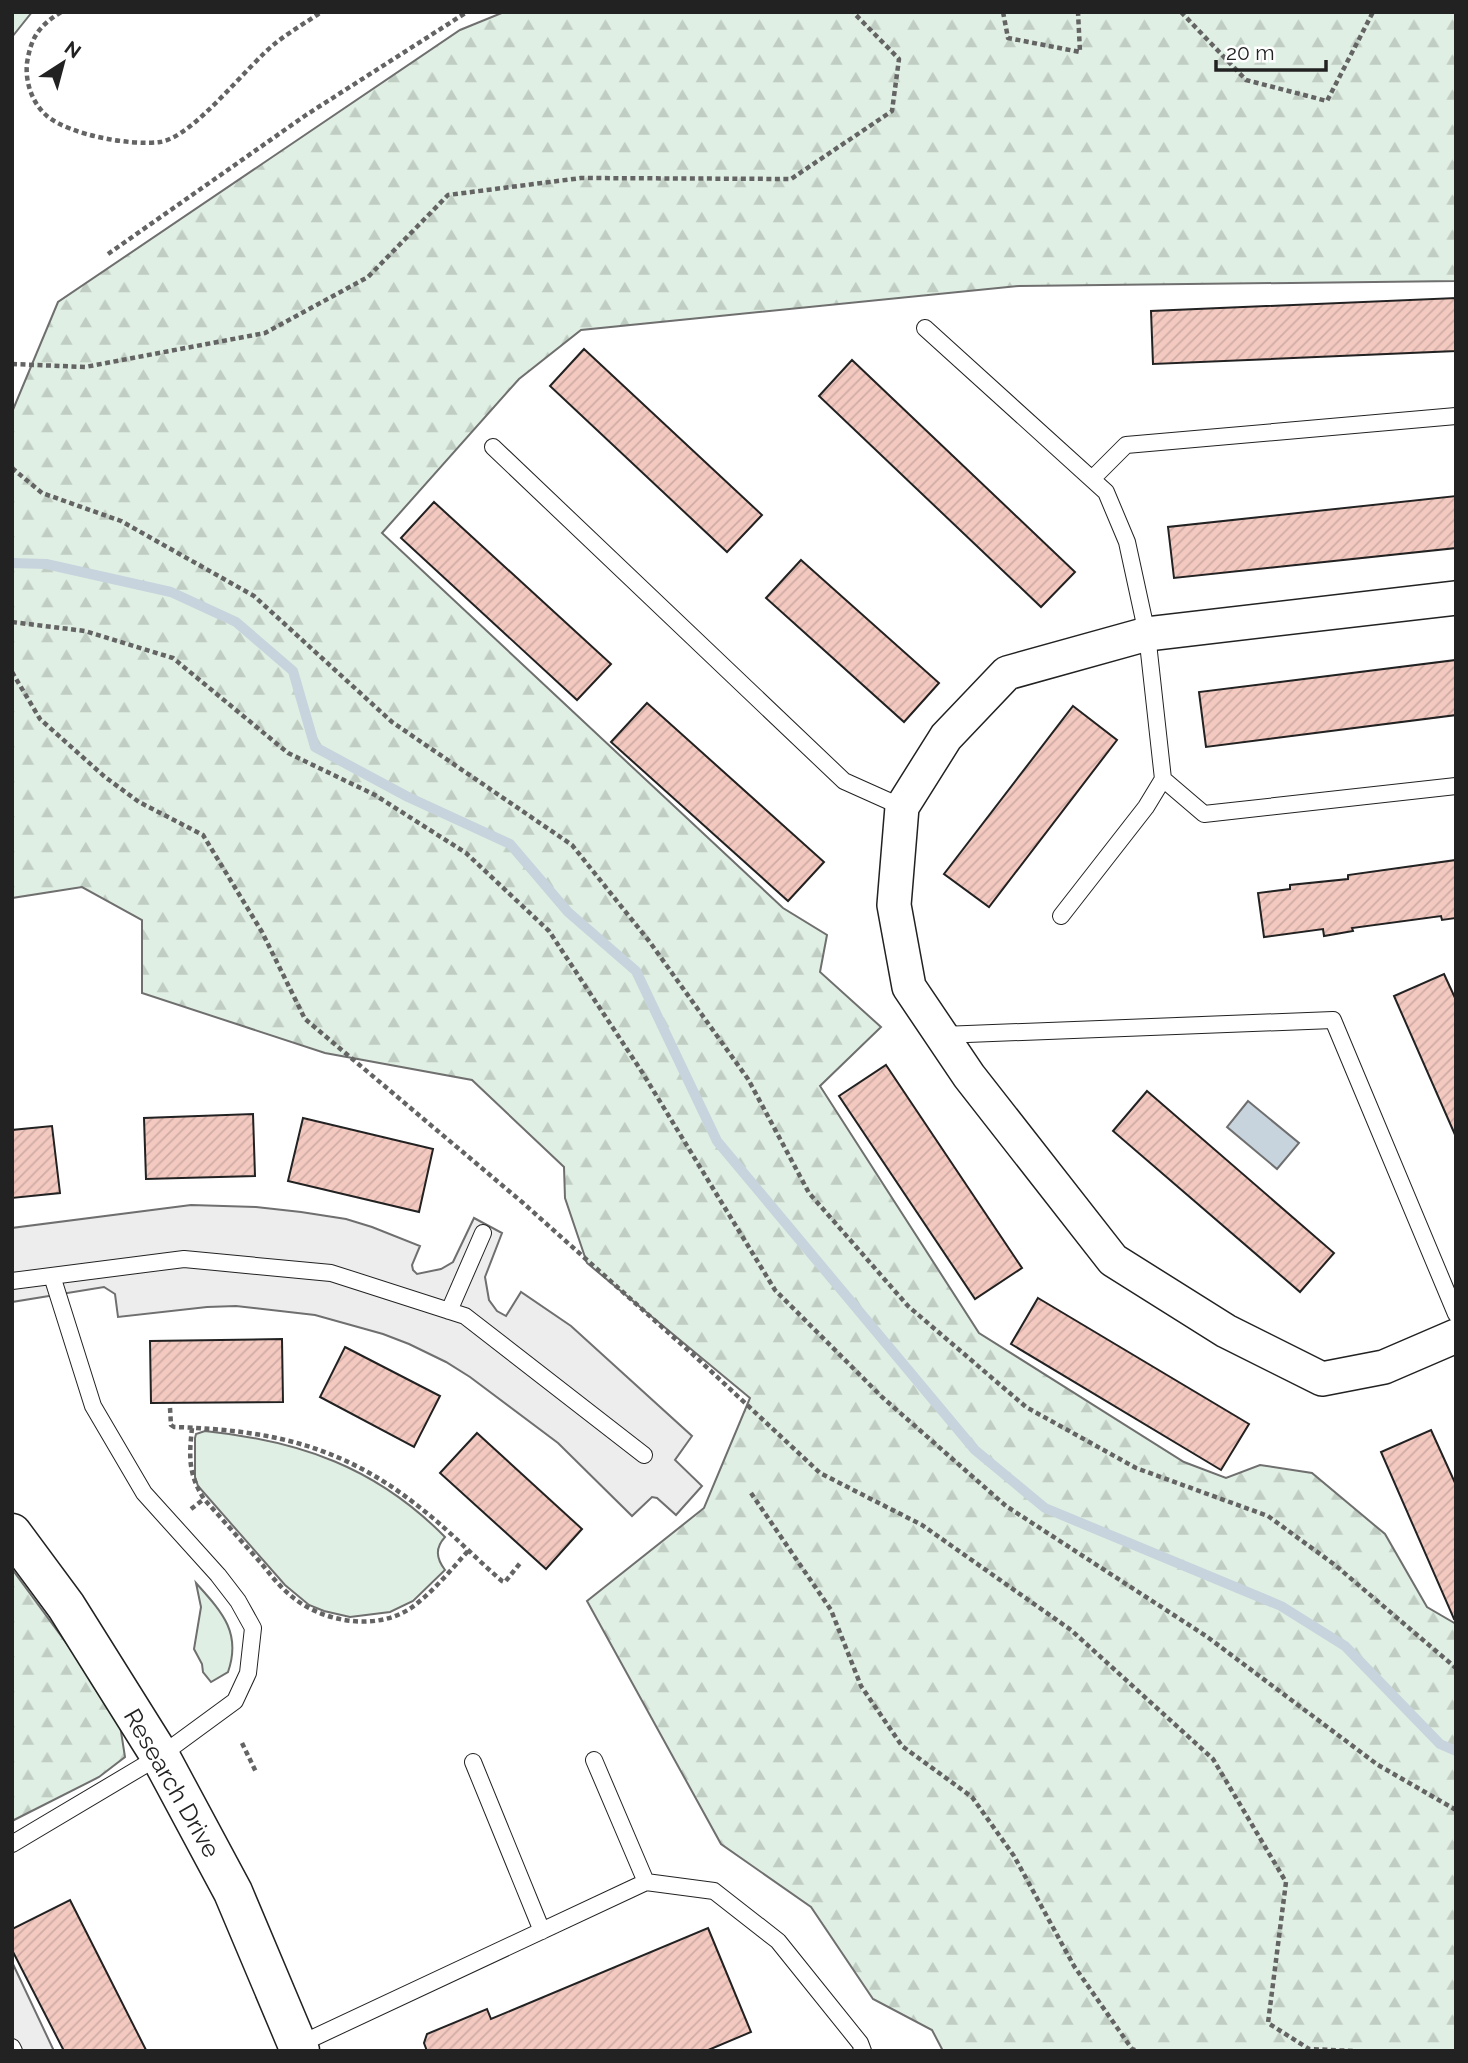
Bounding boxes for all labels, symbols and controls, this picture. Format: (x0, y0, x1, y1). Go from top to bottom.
north arrow (28, 28, 98, 98)
scale bar (1216, 28, 1326, 72)
text: N (61, 36, 85, 62)
text: 20 m (1226, 40, 1274, 65)
street label: Research Drive (118, 1704, 226, 1862)

